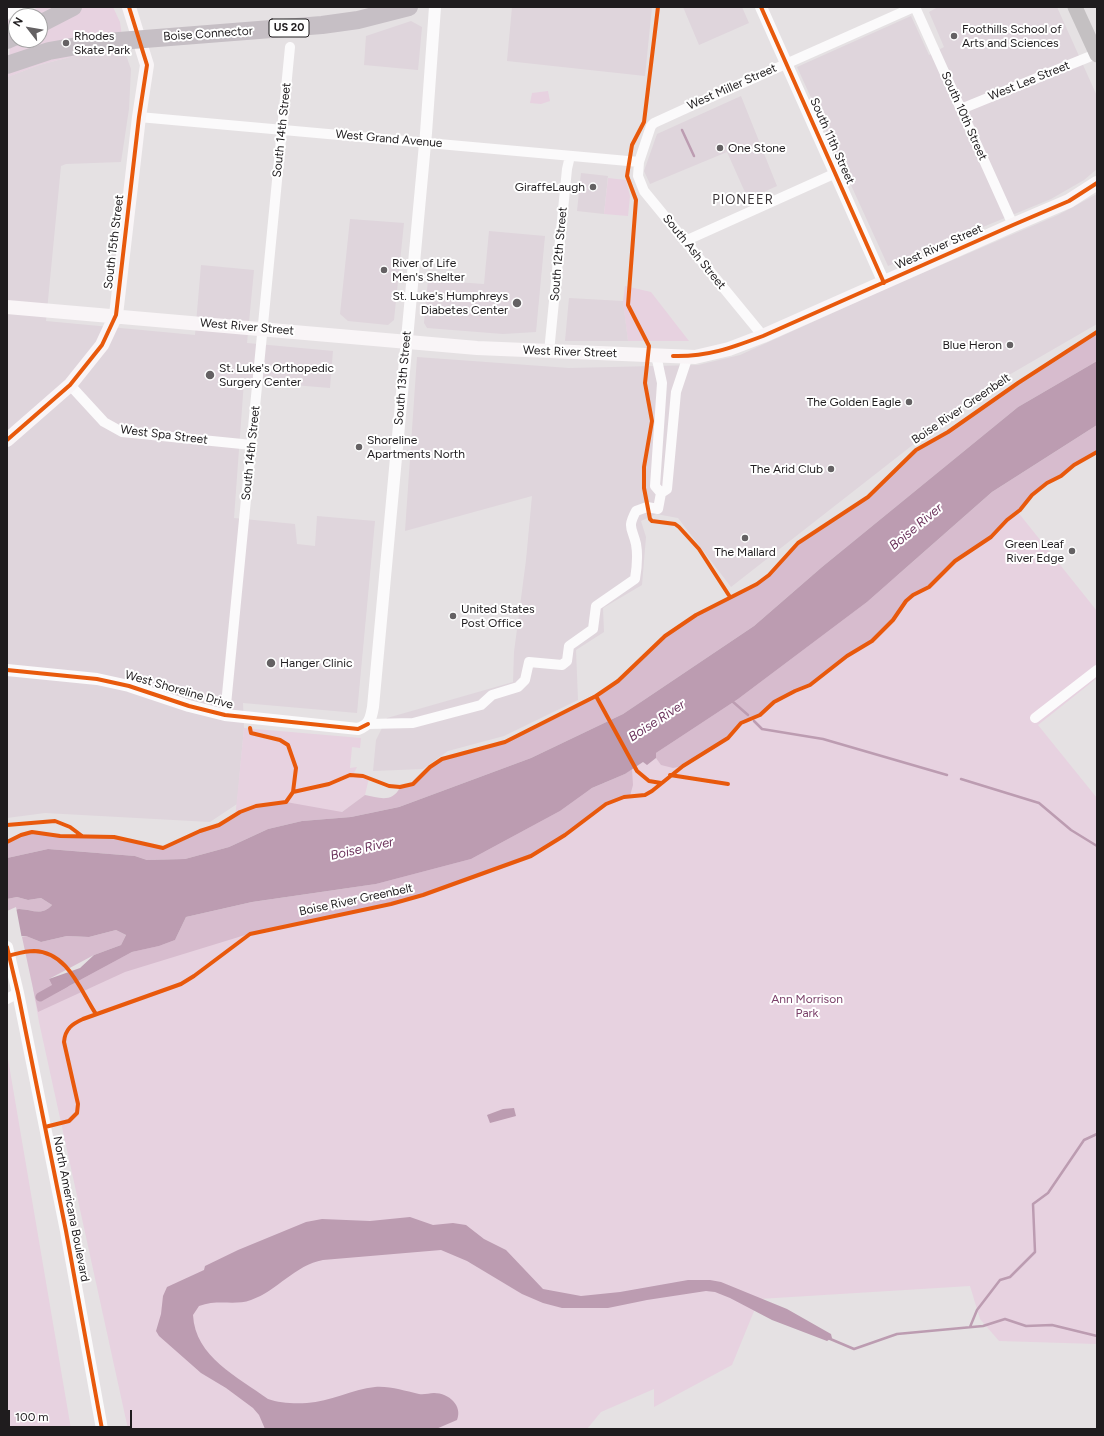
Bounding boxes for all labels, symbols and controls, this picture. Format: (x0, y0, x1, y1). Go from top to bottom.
north arrow (8, 8, 48, 48)
text: N (10, 15, 26, 29)
road number: US 20 (269, 19, 309, 37)
place label: Foothills School of Arts and Sciences (962, 22, 1062, 50)
street label: Boise Connector (163, 24, 253, 44)
place label: Rhodes Skate Park (74, 29, 130, 57)
marker: Foothills School of Arts and Sciences (949, 31, 959, 41)
marker: Rhodes Skate Park (61, 38, 71, 48)
street label: West Lee Street (986, 58, 1072, 104)
street label: West Miller Street (685, 61, 779, 113)
street label: South 10th Street (938, 69, 990, 163)
street label: South 14th Street (270, 82, 294, 178)
street label: South 11th Street (807, 96, 857, 186)
street label: West Grand Avenue (335, 127, 443, 151)
place label: One Stone (728, 141, 786, 155)
marker: One Stone (715, 143, 725, 153)
place label: GiraffeLaugh (515, 180, 585, 194)
marker: GiraffeLaugh (588, 182, 598, 192)
district label: PIONEER (712, 192, 774, 208)
street label: South 15th Street (101, 194, 127, 290)
street label: South 12th Street (548, 206, 570, 302)
street label: South Ash Street (659, 212, 729, 292)
street label: West River Street (893, 221, 985, 273)
place label: River of Life Men's Shelter (392, 256, 465, 284)
marker: River of Life Men's Shelter (379, 265, 389, 275)
place label: St. Luke's Humphreys Diabetes Center (392, 289, 508, 317)
marker: St. Luke's Humphreys Diabetes Center (511, 297, 523, 309)
street label: West River Street (199, 316, 295, 338)
street label: South 13th Street (392, 330, 414, 426)
place label: Blue Heron (943, 338, 1002, 352)
marker: Blue Heron (1005, 340, 1015, 350)
street label: West River Street (523, 343, 617, 361)
place label: St. Luke's Orthopedic Surgery Center (219, 361, 334, 389)
marker: St. Luke's Orthopedic Surgery Center (204, 369, 216, 381)
street label: Boise River Greenbelt (909, 371, 1013, 447)
place label: The Golden Eagle (807, 395, 901, 409)
marker: The Golden Eagle (904, 397, 914, 407)
street label: South 14th Street (239, 405, 263, 501)
street label: West Spa Street (120, 423, 208, 447)
place label: Shoreline Apartments North (367, 433, 465, 461)
marker: Shoreline Apartments North (354, 442, 364, 452)
place label: The Arid Club (750, 462, 823, 476)
marker: The Arid Club (826, 464, 836, 474)
water label: Boise River (886, 500, 946, 554)
marker: The Mallard (740, 533, 750, 543)
place label: Green Leaf River Edge (1005, 537, 1064, 565)
place label: The Mallard (714, 545, 776, 559)
marker: Green Leaf River Edge (1067, 546, 1077, 556)
place label: United States Post Office (461, 602, 535, 630)
marker: United States Post Office (448, 611, 458, 621)
place label: Hanger Clinic (280, 656, 352, 670)
marker: Hanger Clinic (265, 657, 277, 669)
street label: West Shoreline Drive (123, 668, 235, 712)
water label: Boise River (626, 697, 688, 745)
water label: Boise River (329, 834, 395, 864)
street label: Boise River Greenbelt (298, 881, 414, 919)
park label: Ann Morrison Park (771, 992, 843, 1020)
street label: North Americana Boulevard (50, 1135, 92, 1283)
scale bar (10, 1402, 134, 1428)
text: 100 m (15, 1410, 49, 1424)

